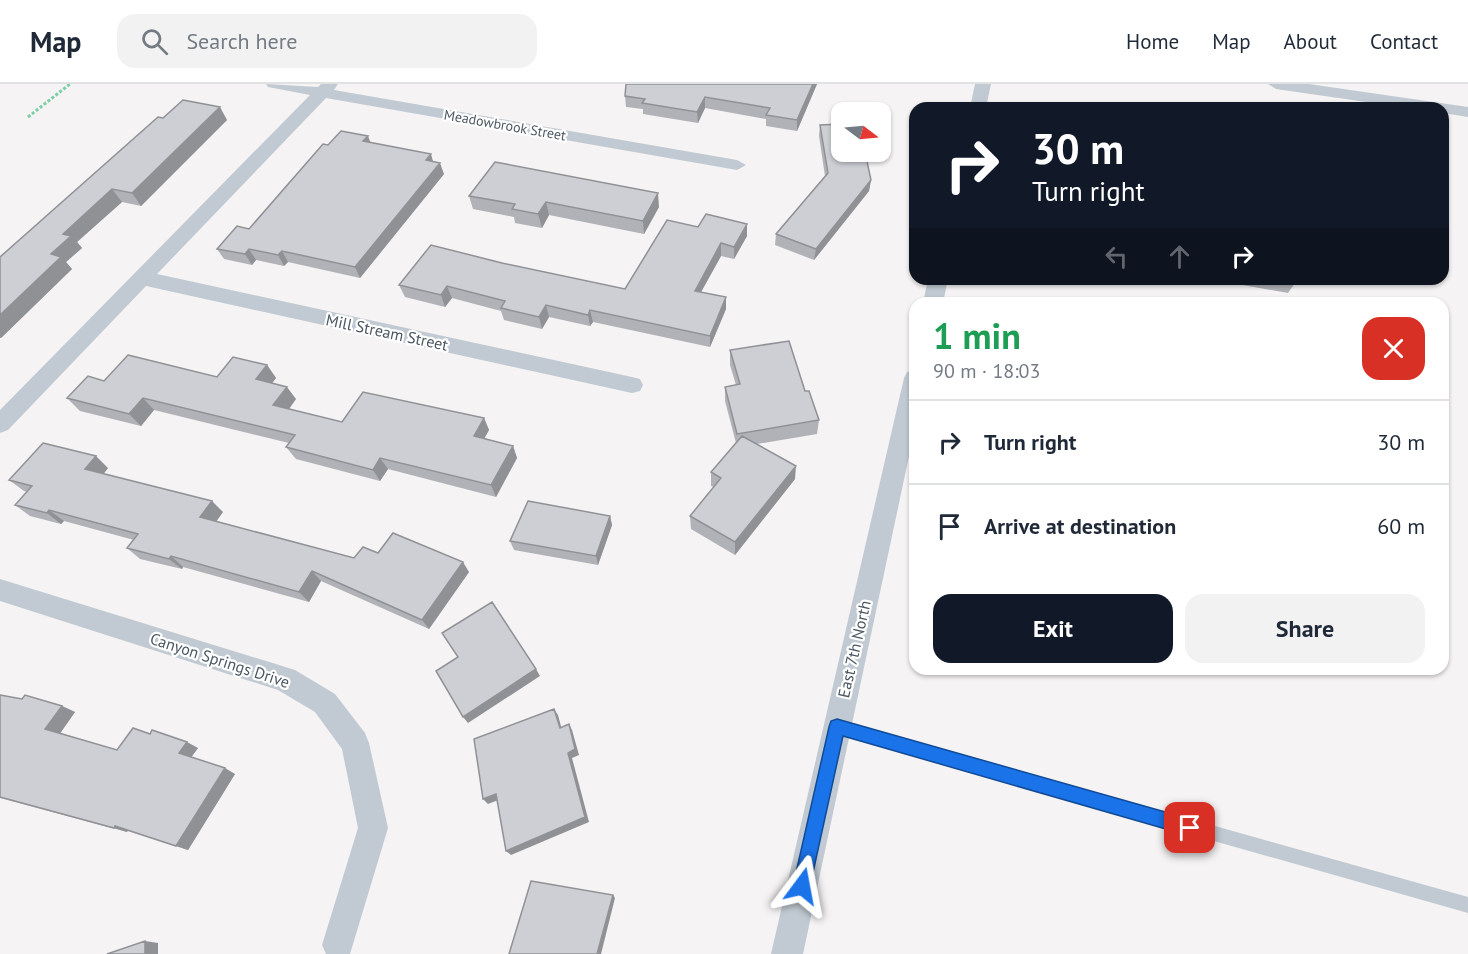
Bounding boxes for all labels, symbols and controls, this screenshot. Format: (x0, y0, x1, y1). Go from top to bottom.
search box (117, 14, 537, 68)
text: Map (30, 23, 81, 60)
icon: search (138, 25, 171, 58)
text: Search here (186, 27, 297, 55)
text: Home (1126, 28, 1179, 55)
text: Map (1212, 28, 1251, 55)
text: About (1284, 28, 1337, 55)
text: Contact (1370, 28, 1438, 55)
north arrow (831, 102, 891, 162)
map controls (831, 102, 891, 162)
street label: Meadowbrook Street (443, 105, 568, 145)
text: 30 m (1032, 121, 1124, 176)
icon: right (933, 126, 1011, 204)
text: Turn right (1032, 174, 1145, 208)
icon: left (1100, 240, 1133, 273)
icon: ahead (1163, 240, 1196, 273)
icon: right (1226, 240, 1259, 273)
street label: Mill Stream Street (324, 309, 450, 355)
text: 1 min (933, 312, 1021, 359)
button: close (1362, 317, 1425, 380)
text: 90 m · 18:03 (933, 358, 1040, 384)
icon: right (933, 426, 966, 459)
text: Turn right (984, 428, 1076, 456)
text: 30 m (1377, 428, 1425, 456)
icon: arrive (933, 510, 966, 543)
text: Arrive at destination (984, 512, 1176, 540)
text: 60 m (1377, 512, 1425, 540)
button: Exit (933, 594, 1173, 663)
button: Share (1185, 594, 1425, 663)
street label: East 7th North (833, 598, 875, 700)
street label: Canyon Springs Drive (148, 628, 292, 692)
pin (1164, 802, 1215, 853)
icon: arrive (1173, 811, 1206, 844)
position arrow (770, 854, 834, 918)

